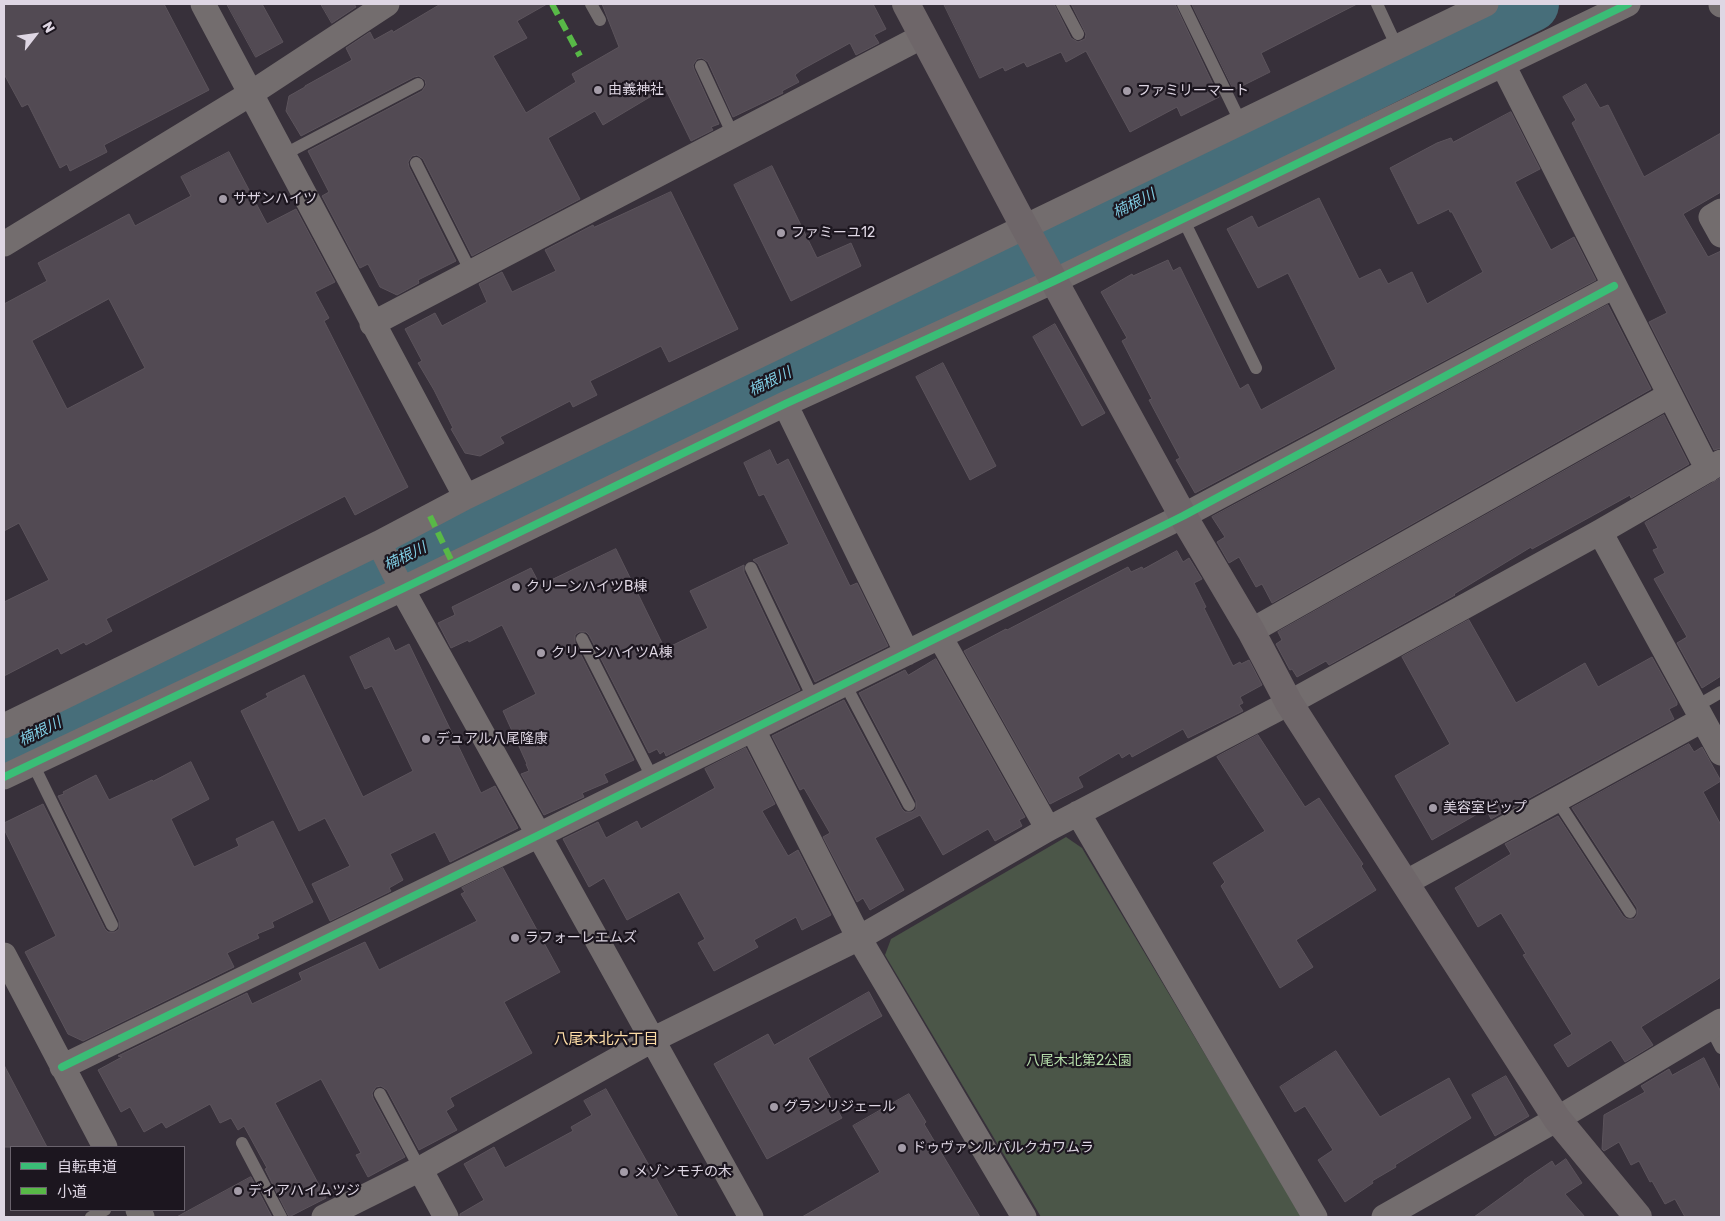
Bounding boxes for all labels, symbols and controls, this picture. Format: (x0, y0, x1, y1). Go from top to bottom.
north arrow (10, 10, 60, 60)
text: N (39, 19, 58, 36)
place label: 由義神社 (608, 82, 664, 98)
place label: ファミリーマート (1137, 83, 1249, 99)
marker: 由義神社 (592, 84, 604, 96)
marker: ファミリーマート (1121, 85, 1133, 97)
water label: 楠根川 (1110, 186, 1158, 222)
place label: サザンハイツ (233, 191, 317, 207)
marker: サザンハイツ (217, 193, 229, 205)
place label: ファミーユ12 (791, 225, 875, 241)
marker: ファミーユ12 (775, 227, 787, 239)
water label: 楠根川 (746, 364, 794, 400)
water label: 楠根川 (381, 539, 429, 575)
place label: クリーンハイツB棟 (526, 579, 647, 595)
marker: クリーンハイツB棟 (510, 581, 522, 593)
place label: クリーンハイツA棟 (551, 645, 672, 661)
marker: クリーンハイツA棟 (535, 647, 547, 659)
water label: 楠根川 (16, 714, 64, 750)
place label: デュアル八尾隆康 (436, 731, 548, 747)
marker: デュアル八尾隆康 (420, 733, 432, 745)
place label: 美容室ビップ (1443, 800, 1527, 816)
marker: 美容室ビップ (1427, 802, 1439, 814)
place label: ラフォーレエムズ (525, 930, 637, 946)
marker: ラフォーレエムズ (509, 932, 521, 944)
district label: 八尾木北六丁目 (554, 1031, 658, 1049)
park label: 八尾木北第2公園 (1026, 1053, 1132, 1069)
place label: グランリジェール (784, 1099, 896, 1115)
marker: グランリジェール (768, 1101, 780, 1113)
place label: ドゥヴァンルパルクカワムラ (912, 1140, 1094, 1156)
marker: ドゥヴァンルパルクカワムラ (896, 1142, 908, 1154)
legend (10, 1146, 185, 1211)
text: 自転車道 (57, 1158, 117, 1176)
place label: メゾンモチの木 (634, 1164, 732, 1180)
marker: メゾンモチの木 (618, 1166, 630, 1178)
text: 小道 (57, 1183, 87, 1201)
place label: ディアハイムツジ (248, 1183, 360, 1199)
marker: ディアハイムツジ (232, 1185, 244, 1197)

